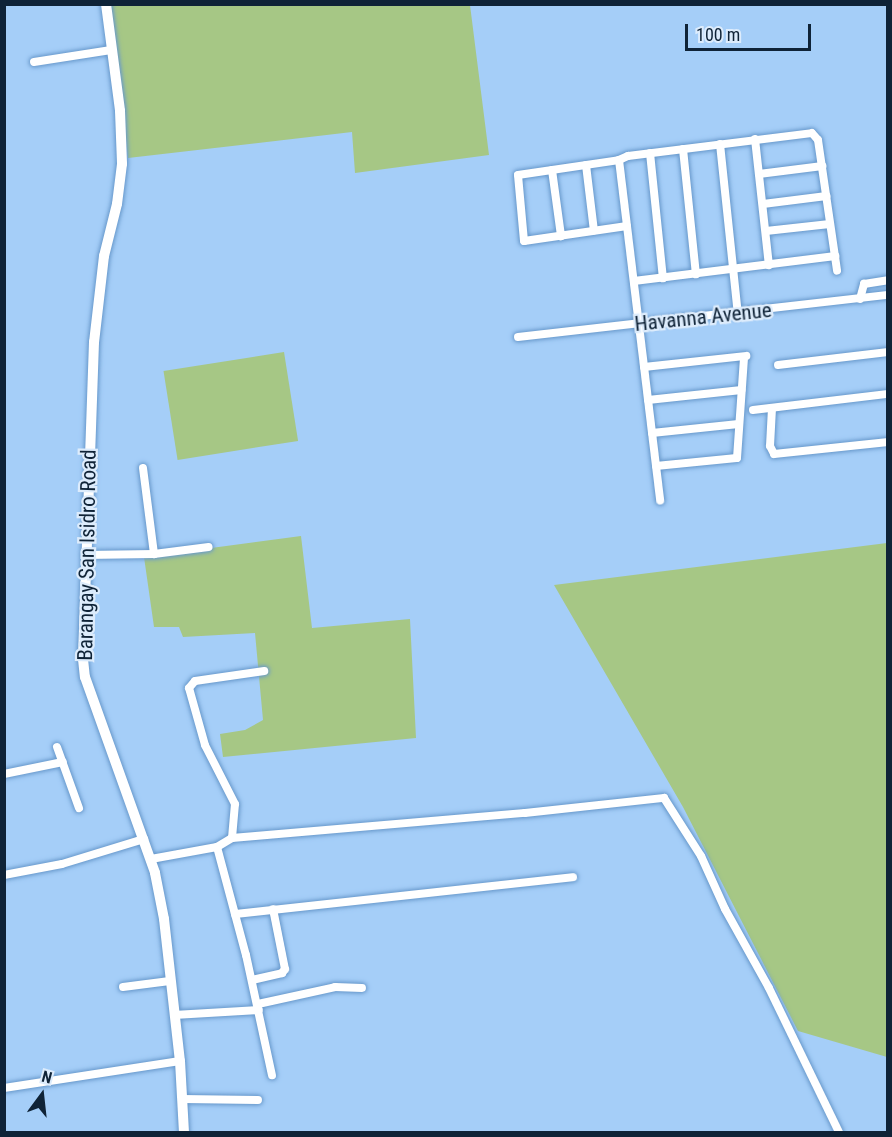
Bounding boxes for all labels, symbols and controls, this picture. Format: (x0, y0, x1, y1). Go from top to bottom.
scale bar (688, 12, 814, 50)
text: 100 m (696, 24, 740, 45)
street label: Havanna Avenue (633, 297, 773, 337)
street label: Barangay San Isidro Road (73, 449, 101, 661)
north arrow (12, 1065, 72, 1125)
text: N (40, 1067, 54, 1088)

